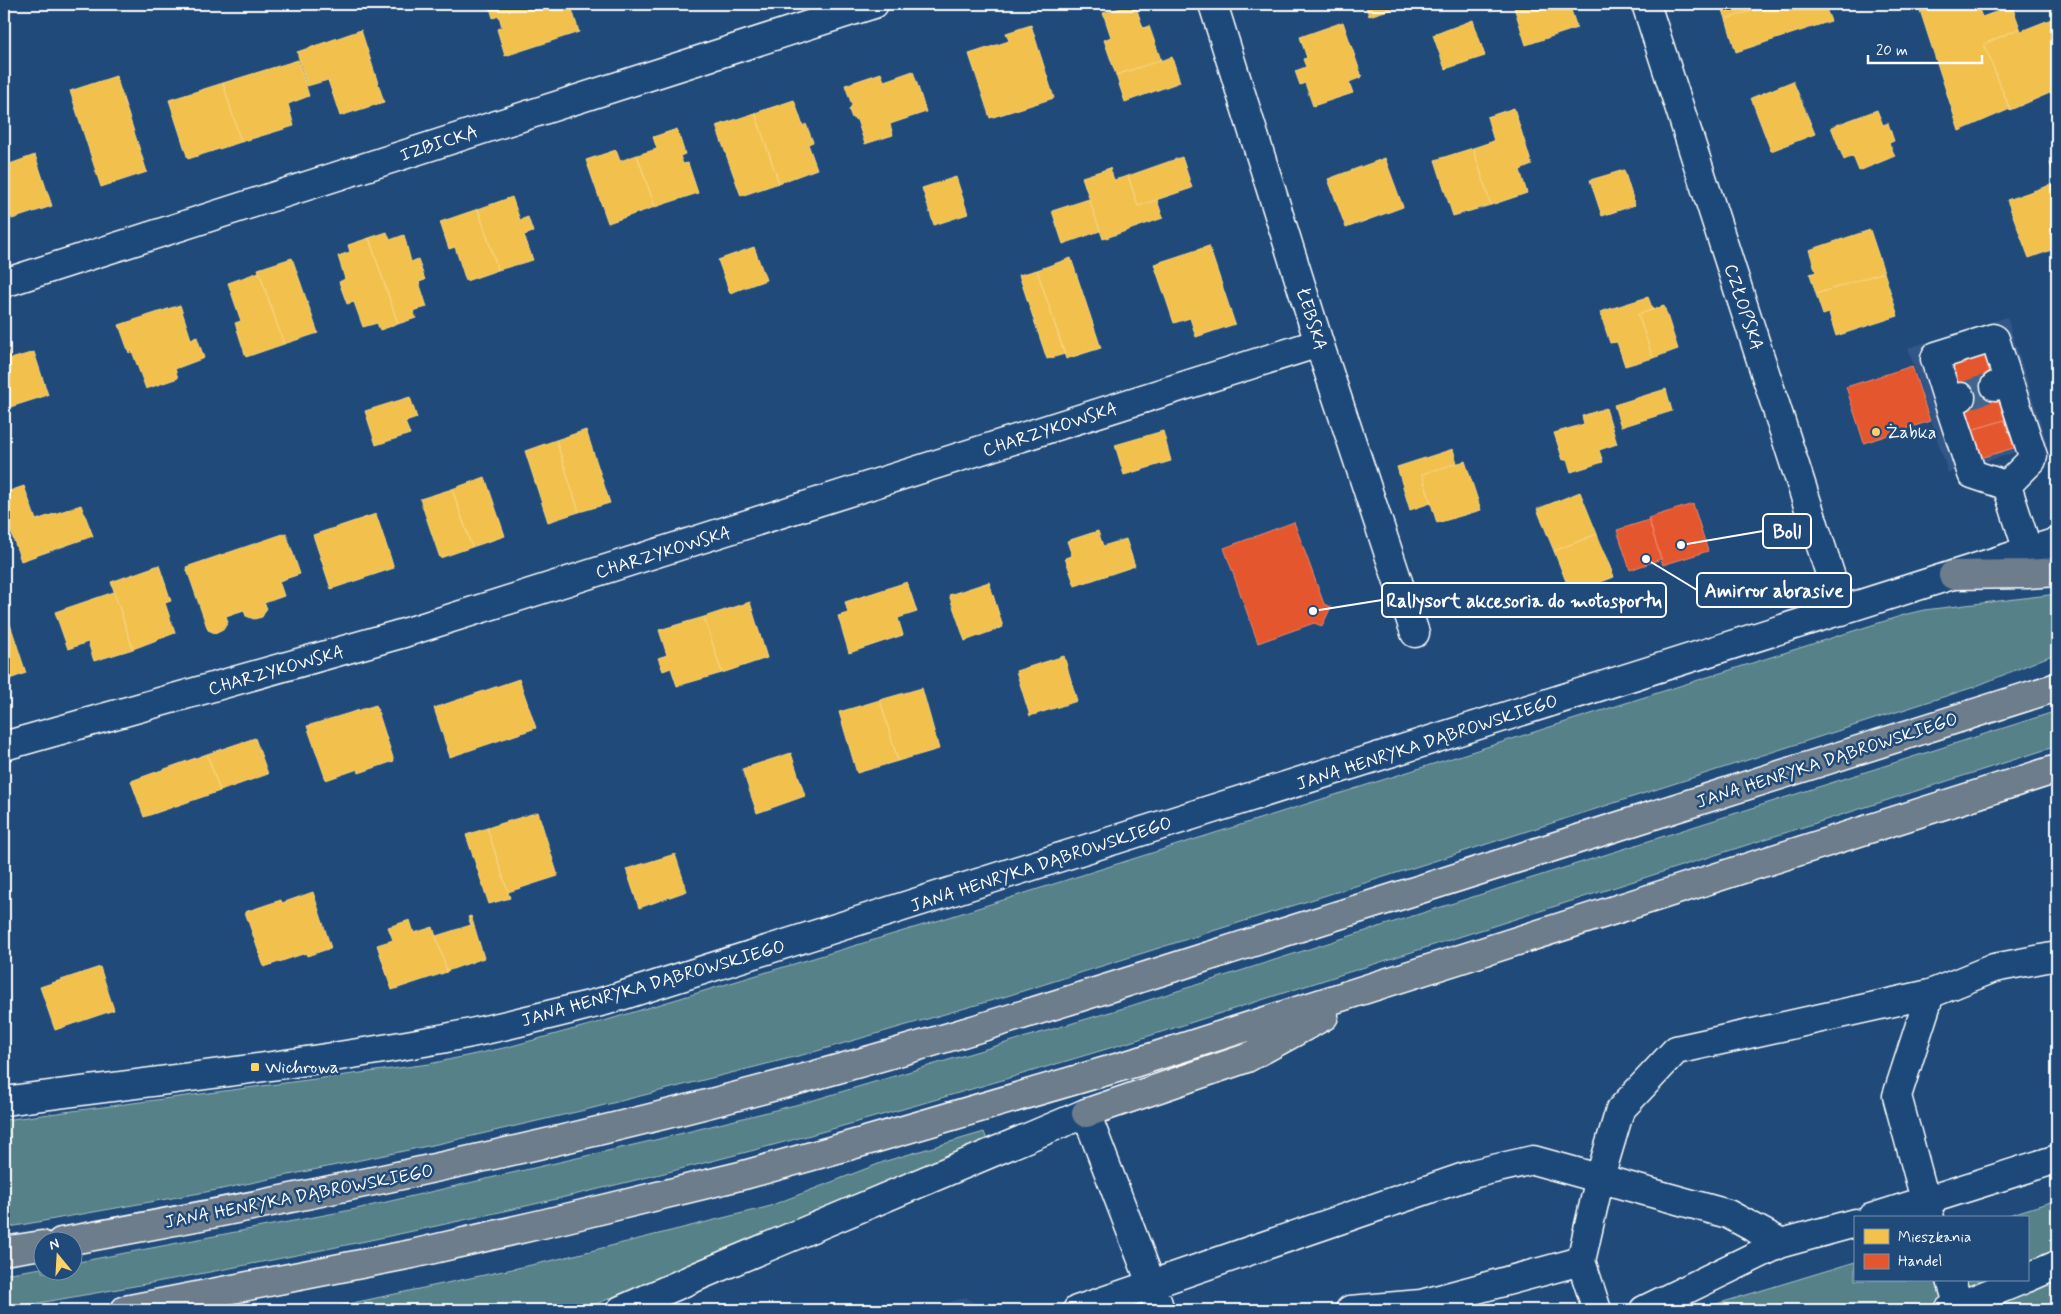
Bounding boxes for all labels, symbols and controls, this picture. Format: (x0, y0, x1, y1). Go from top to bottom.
scale bar (1868, 32, 1982, 64)
text: 20 m (1876, 41, 1908, 61)
street label: IZBICKA (397, 120, 481, 168)
street label: CZŁOPSKA (1718, 261, 1768, 354)
street label: ŁEBSKA (1290, 285, 1332, 354)
street label: CHARZYKOWSKA (980, 397, 1121, 463)
place label: Żabka (1886, 421, 1937, 445)
marker: Żabka (1870, 426, 1882, 438)
callout: Boll (1763, 514, 1811, 548)
text: Boll (1773, 520, 1801, 545)
street label: CHARZYKOWSKA (593, 521, 734, 585)
callout: Amirror abrasive (1697, 573, 1851, 607)
text: Amirror abrasive (1704, 579, 1844, 604)
callout: Rallysort akcesoria do motosportu (1382, 583, 1666, 617)
text: Rallysort akcesoria do motosportu (1386, 589, 1662, 615)
street label: CHARZYKOWSKA (205, 640, 347, 702)
street label: JANA HENRYKA DĄBROWSKIEGO (1294, 689, 1561, 797)
street label: JANA HENRYKA DĄBROWSKIEGO (1694, 707, 1961, 815)
street label: JANA HENRYKA DĄBROWSKIEGO (908, 811, 1175, 919)
street label: JANA HENRYKA DĄBROWSKIEGO (518, 935, 788, 1033)
place label: Wichrowa (265, 1056, 339, 1080)
marker: Wichrowa (249, 1061, 261, 1073)
street label: JANA HENRYKA DĄBROWSKIEGO (163, 1159, 436, 1235)
legend (1854, 1216, 2028, 1282)
text: Mieszkania (1898, 1228, 1971, 1248)
north arrow (32, 1232, 82, 1282)
text: N (47, 1235, 62, 1255)
text: Handel (1898, 1252, 1942, 1272)

